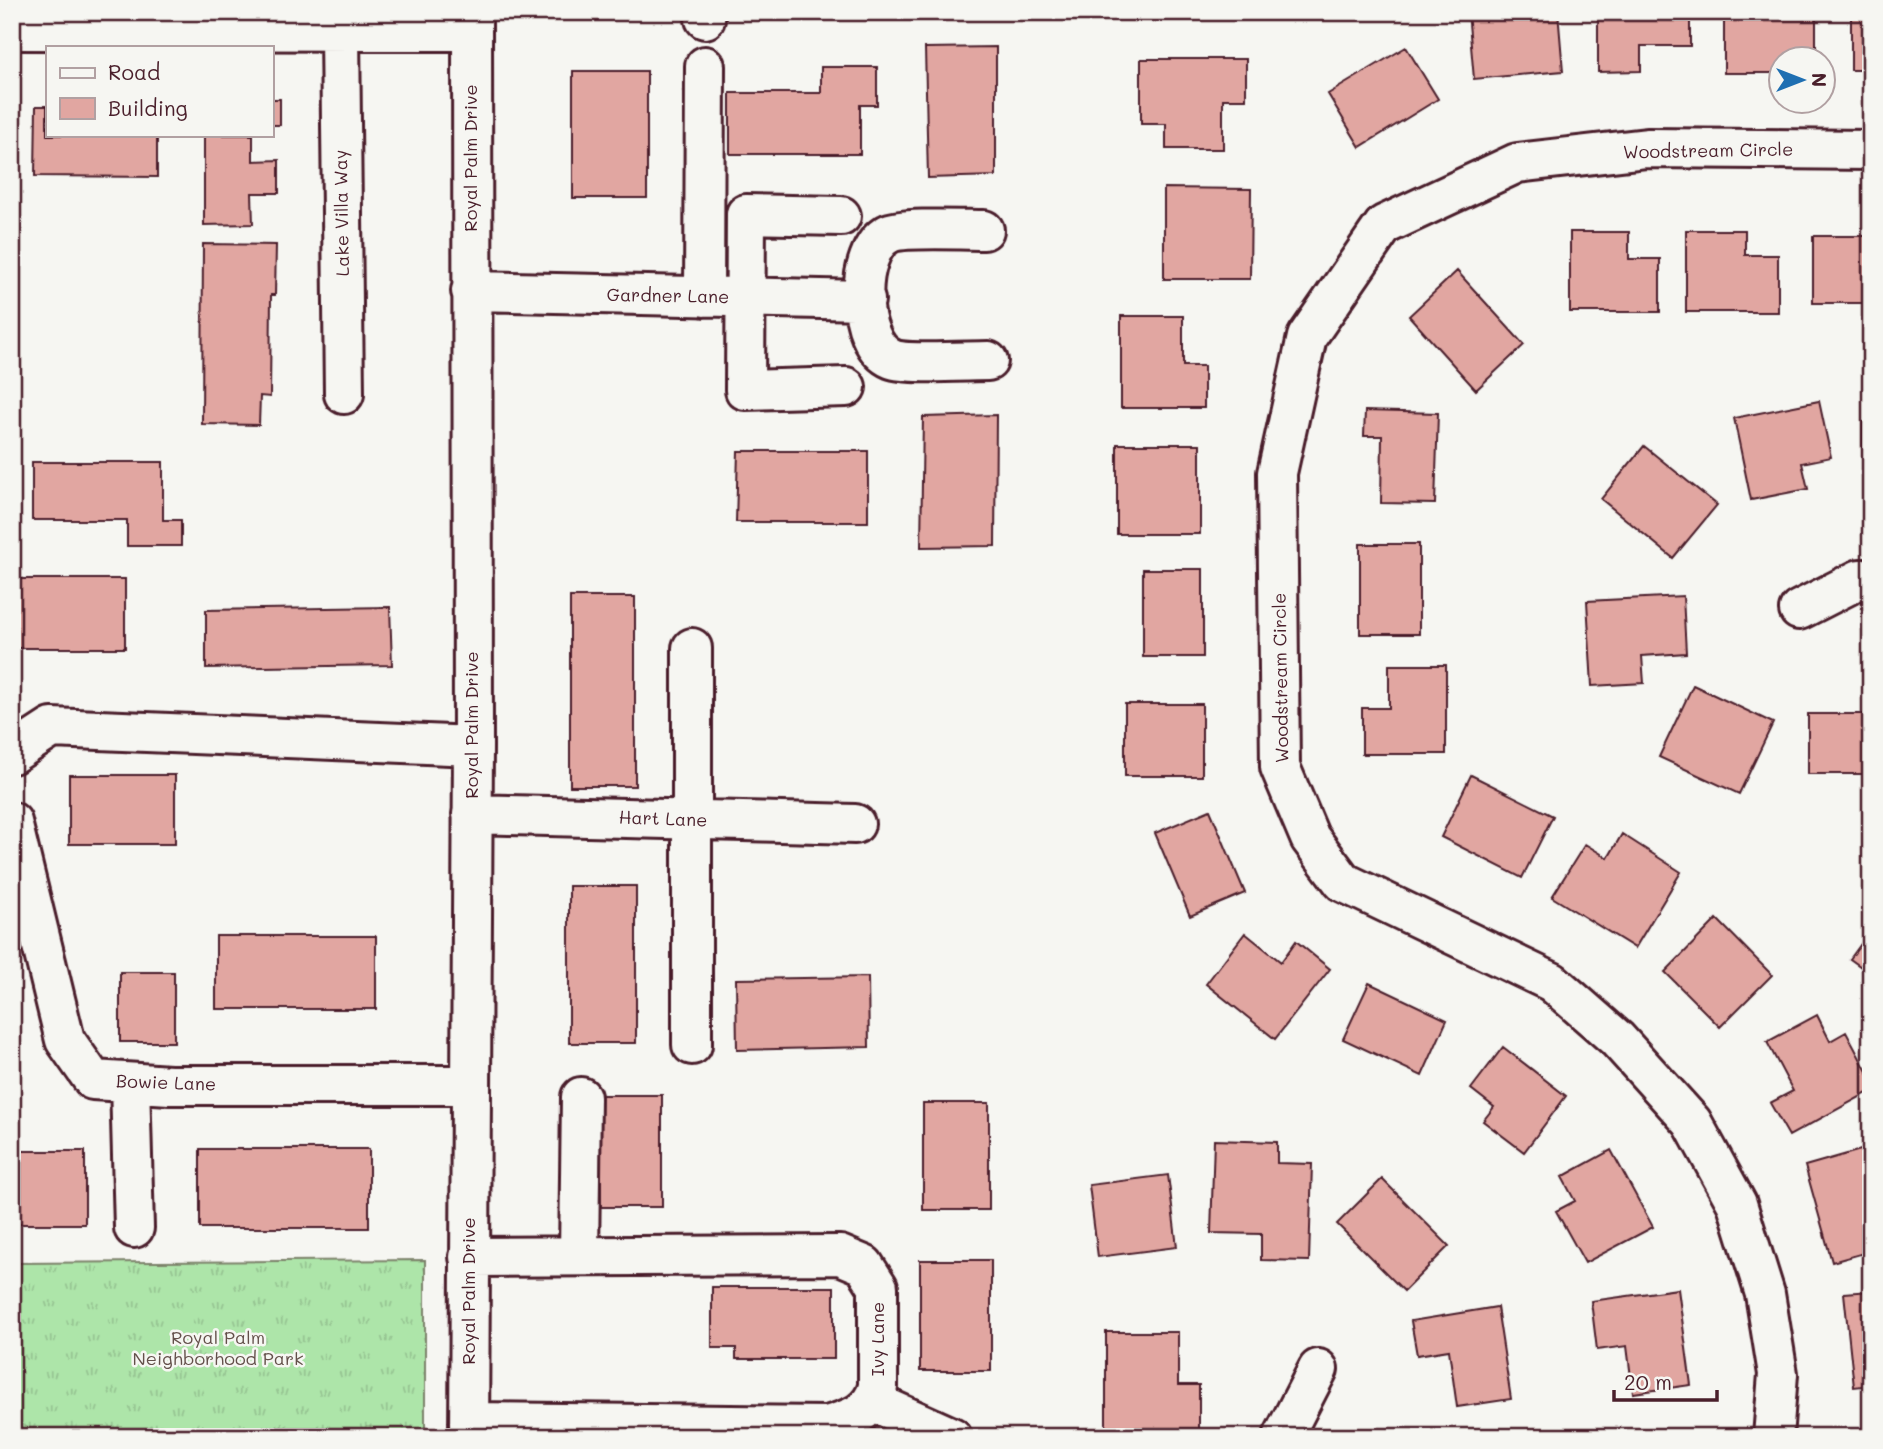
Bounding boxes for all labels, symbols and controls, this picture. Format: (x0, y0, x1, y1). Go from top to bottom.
legend (46, 46, 273, 136)
north arrow (1768, 46, 1838, 116)
text: Road (108, 58, 160, 85)
text: N (1807, 73, 1832, 87)
street label: Royal Palm Drive (458, 84, 482, 232)
text: Building (108, 94, 188, 121)
street label: Woodstream Circle (1623, 137, 1793, 163)
street label: Lake Villa Way (328, 149, 354, 277)
street label: Gardner Lane (606, 282, 730, 308)
street label: Woodstream Circle (1267, 593, 1293, 763)
street label: Royal Palm Drive (459, 651, 483, 799)
street label: Hart Lane (618, 804, 708, 832)
street label: Bowie Lane (116, 1068, 216, 1096)
street label: Royal Palm Drive (456, 1217, 480, 1365)
street label: Ivy Lane (865, 1302, 889, 1376)
park label: Royal Palm Neighborhood Park (132, 1325, 304, 1370)
scale bar (1614, 1358, 1717, 1402)
text: 20 m (1624, 1368, 1672, 1395)

